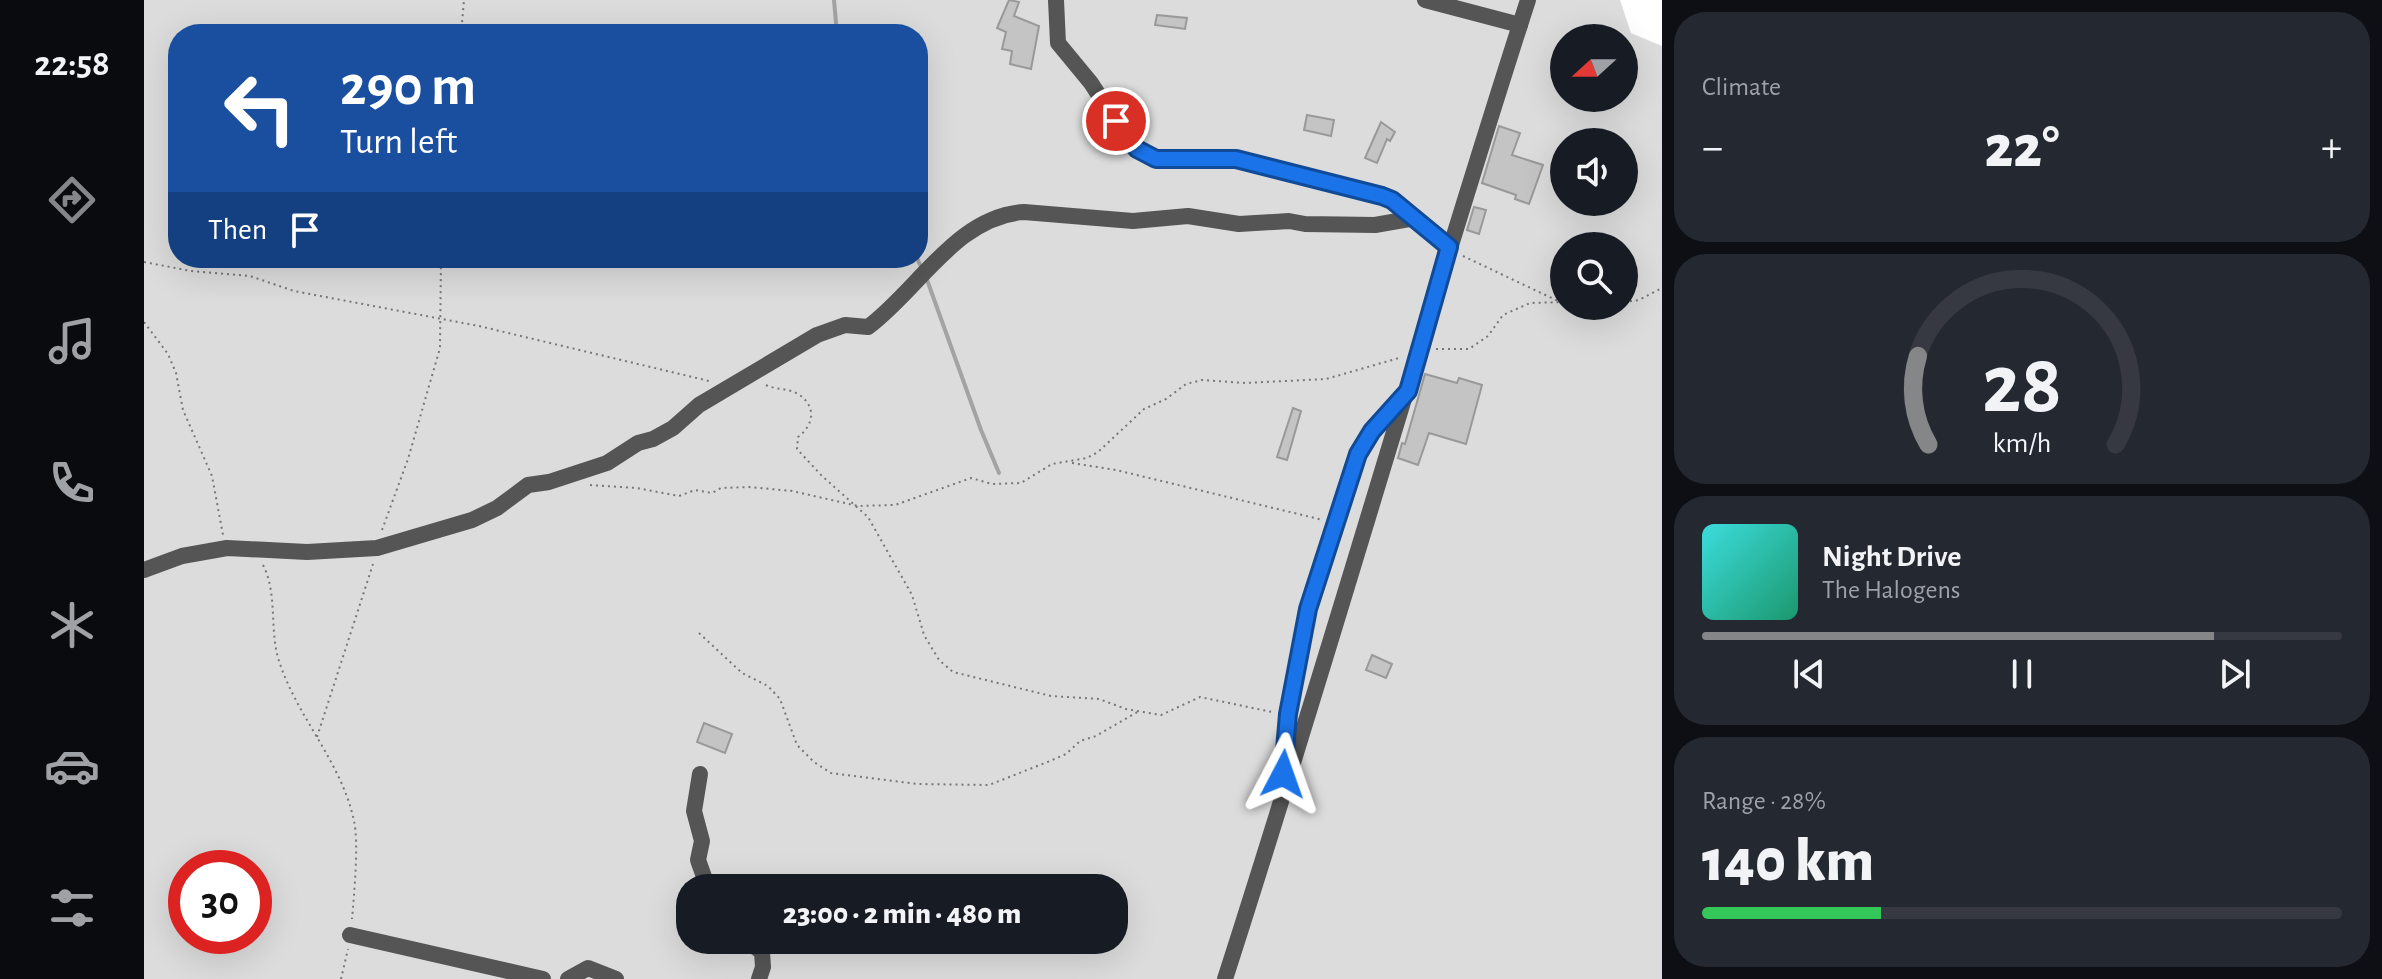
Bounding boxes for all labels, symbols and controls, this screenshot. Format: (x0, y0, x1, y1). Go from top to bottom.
north arrow (1550, 24, 1638, 112)
map controls (1550, 24, 1638, 320)
text: 22:58 (34, 46, 110, 82)
icon: left (208, 56, 312, 160)
text: 290 m (340, 59, 476, 115)
text: Climate (1702, 74, 1781, 100)
pin (1082, 87, 1150, 155)
icon: arrive (1094, 99, 1138, 143)
text: 22° (1985, 118, 2060, 178)
text: Turn left (340, 124, 457, 160)
text: − (1702, 126, 1723, 170)
text: + (2321, 126, 2342, 170)
button: sound (1550, 128, 1638, 216)
icon: directions (44, 172, 100, 228)
icon: arrive (283, 208, 327, 252)
text: Then (208, 215, 267, 245)
button: search (1550, 232, 1638, 320)
icon: music (44, 313, 100, 369)
text: 28 (1982, 343, 2062, 427)
text: km/h (1993, 429, 2051, 458)
icon: phone (44, 455, 100, 511)
text: Night Drive (1822, 542, 1961, 572)
text: The Halogens (1822, 577, 1960, 603)
icon: climate (44, 597, 100, 653)
icon: previous (1787, 652, 1831, 696)
icon: pause (2000, 652, 2044, 696)
icon: next (2213, 652, 2257, 696)
position arrow (1241, 732, 1325, 816)
icon: car (44, 738, 100, 794)
text: Range · 28% (1702, 788, 1826, 814)
text: 140 km (1702, 832, 1874, 892)
speed limit sign: 30 (168, 850, 272, 954)
icon: filters (44, 880, 100, 936)
text: 23:00 · 2 min · 480 m (783, 899, 1021, 929)

